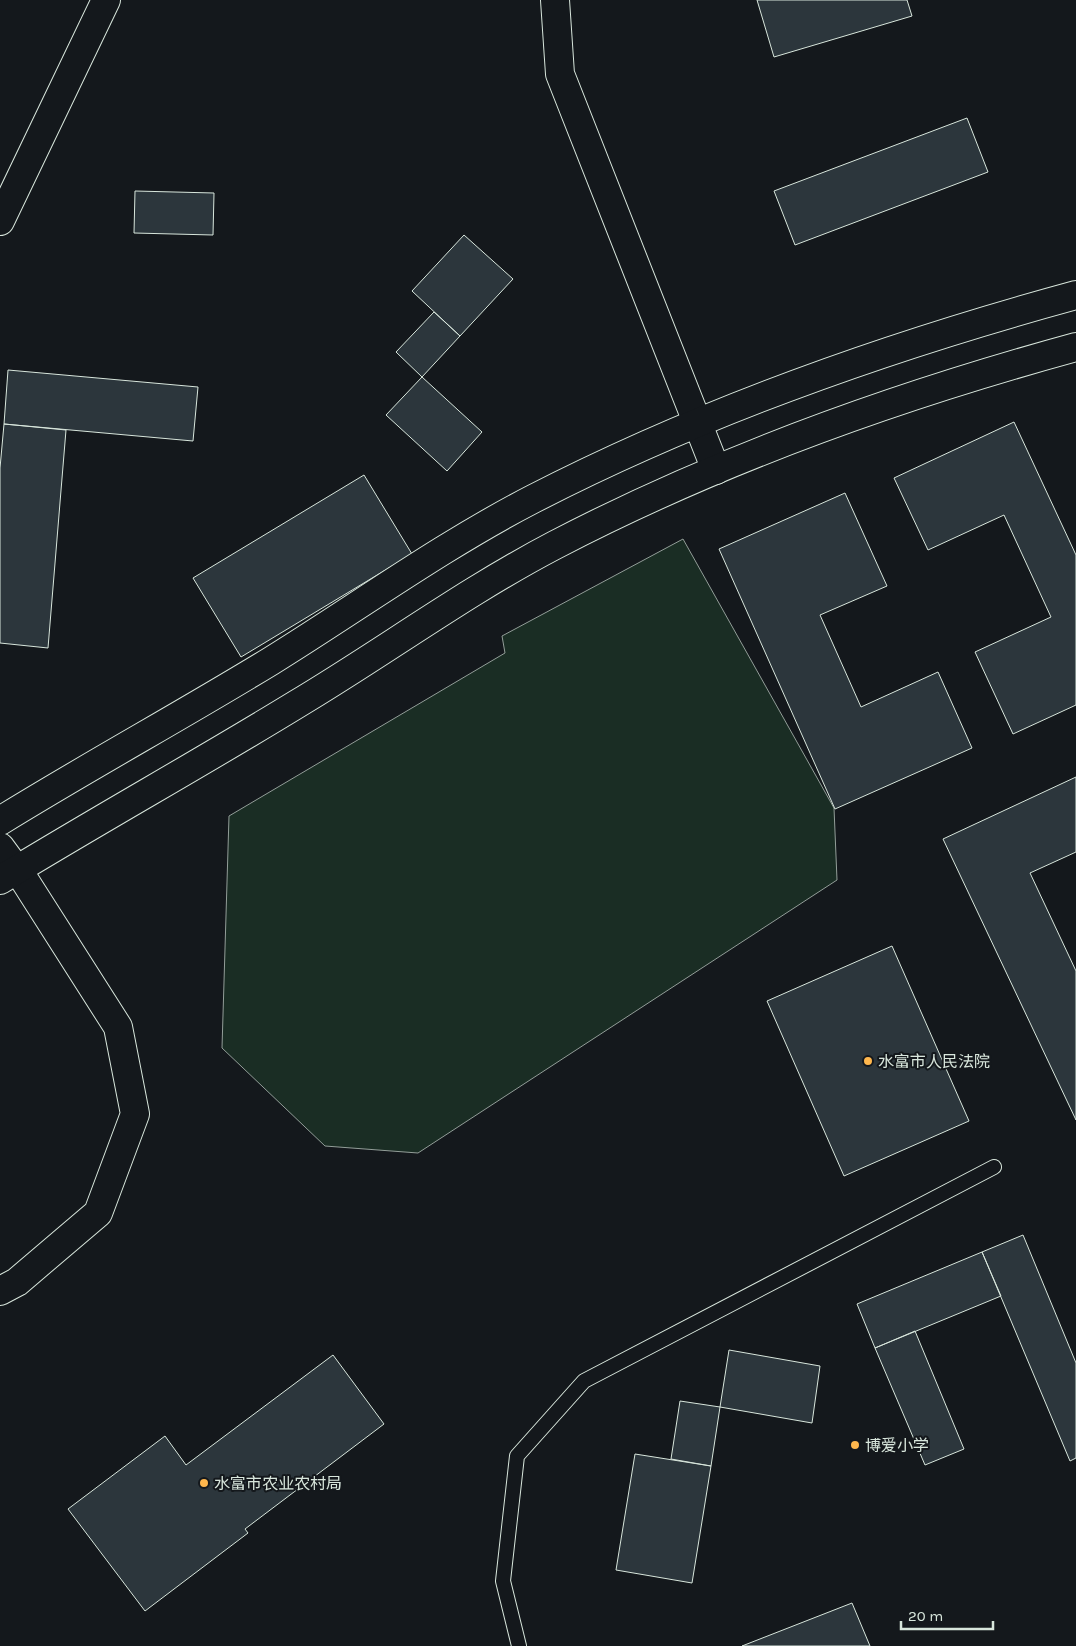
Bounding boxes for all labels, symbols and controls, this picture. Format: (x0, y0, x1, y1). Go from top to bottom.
place label: 水富市人民法院 (878, 1052, 990, 1071)
marker: 水富市人民法院 (862, 1055, 874, 1067)
place label: 博爱小学 (865, 1436, 929, 1455)
marker: 博爱小学 (849, 1439, 861, 1451)
place label: 水富市农业农村局 (214, 1474, 342, 1493)
marker: 水富市农业农村局 (198, 1477, 210, 1489)
scale bar (901, 1598, 994, 1630)
text: 20 m (908, 1607, 943, 1625)

